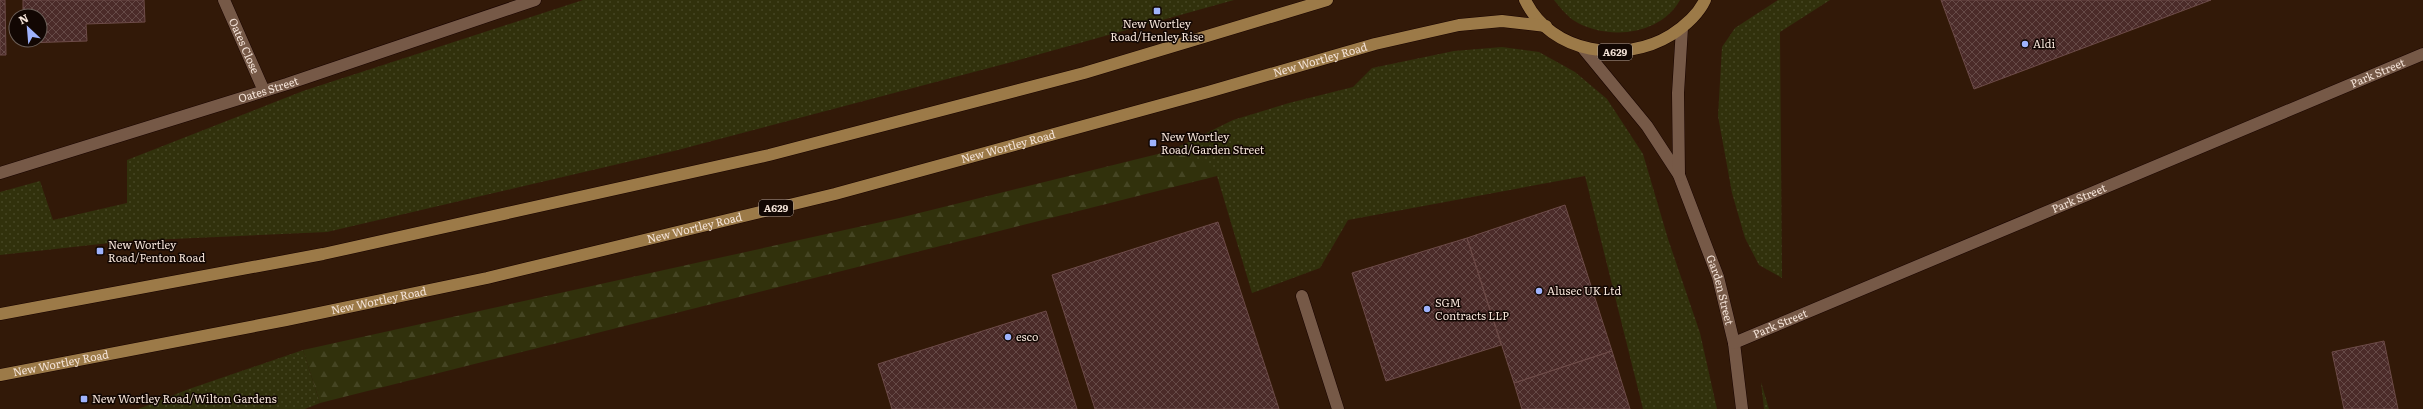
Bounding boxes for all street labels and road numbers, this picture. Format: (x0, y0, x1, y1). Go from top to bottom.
street label: Oates Close (226, 15, 264, 76)
street label: New Wortley Road (1271, 38, 1369, 80)
road number: A629 (1598, 44, 1632, 60)
street label: Park Street (2348, 53, 2408, 91)
street label: Oates Street (236, 72, 301, 106)
street label: New Wortley Road (959, 125, 1057, 166)
street label: Park Street (2049, 179, 2109, 216)
road number: A629 (759, 200, 793, 216)
street label: New Wortley Road (645, 208, 744, 246)
street label: Garden Street (1703, 252, 1738, 327)
street label: New Wortley Road (329, 282, 428, 317)
street label: Park Street (1750, 304, 1810, 341)
street label: New Wortley Road (11, 345, 110, 379)

